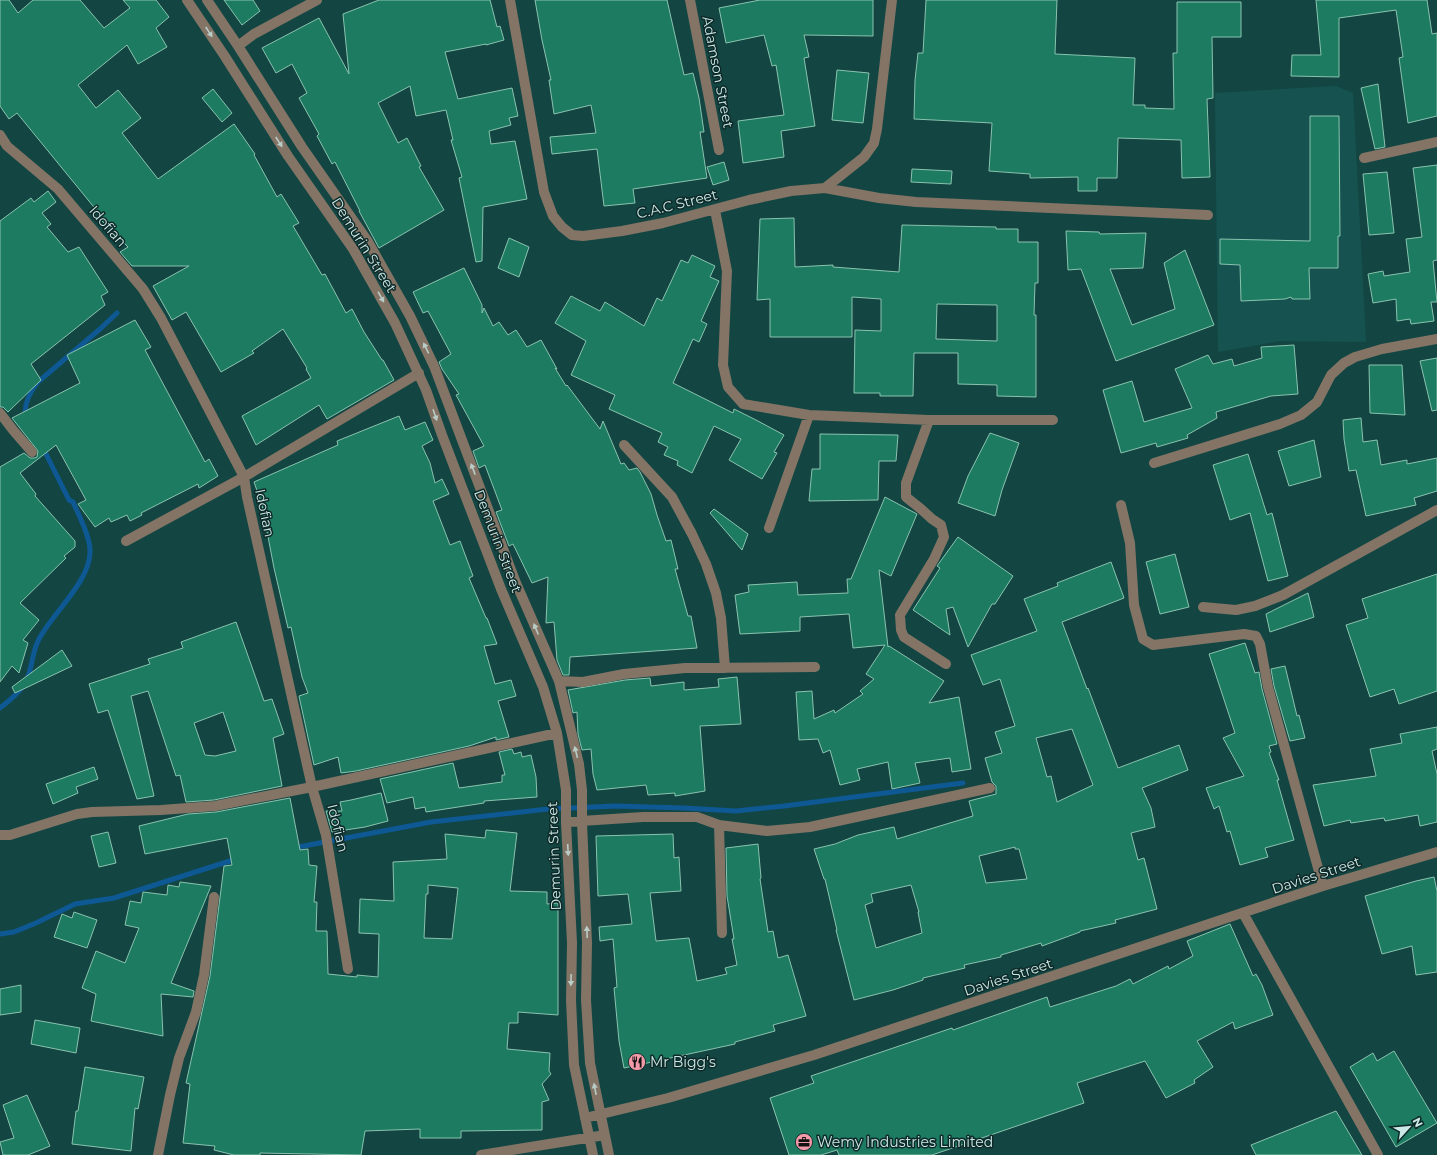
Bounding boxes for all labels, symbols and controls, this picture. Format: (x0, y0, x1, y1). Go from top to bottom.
street label: Adamson Street (698, 14, 738, 130)
one-way arrow (205, 27, 213, 37)
one-way arrow (275, 137, 283, 147)
street label: C.A.C Street (635, 185, 720, 223)
street label: Demurin Street (327, 194, 401, 296)
street label: Idofian (85, 202, 131, 250)
one-way arrow (377, 291, 384, 303)
one-way arrow (423, 342, 429, 353)
one-way arrow (432, 409, 438, 421)
one-way arrow (469, 462, 475, 474)
street label: Idofian (251, 487, 279, 539)
street label: Demurin Street (470, 487, 526, 595)
one-way arrow (533, 623, 539, 634)
one-way arrow (572, 746, 578, 758)
street label: Demurin Street (543, 801, 565, 911)
street label: Idofian (323, 802, 353, 854)
one-way arrow (564, 844, 571, 856)
street label: Davies Street (1269, 852, 1363, 898)
one-way arrow (584, 925, 590, 938)
street label: Davies Street (961, 954, 1055, 1000)
one-way arrow (568, 974, 574, 987)
restaurant icon: Mr Bigg's (627, 1052, 647, 1072)
place label: Mr Bigg's (650, 1053, 716, 1071)
one-way arrow (592, 1083, 598, 1096)
north arrow (1389, 1107, 1429, 1147)
text: N (1410, 1115, 1426, 1130)
office icon: Wemy Industries Limited (794, 1132, 814, 1152)
place label: Wemy Industries Limited (817, 1133, 993, 1151)

